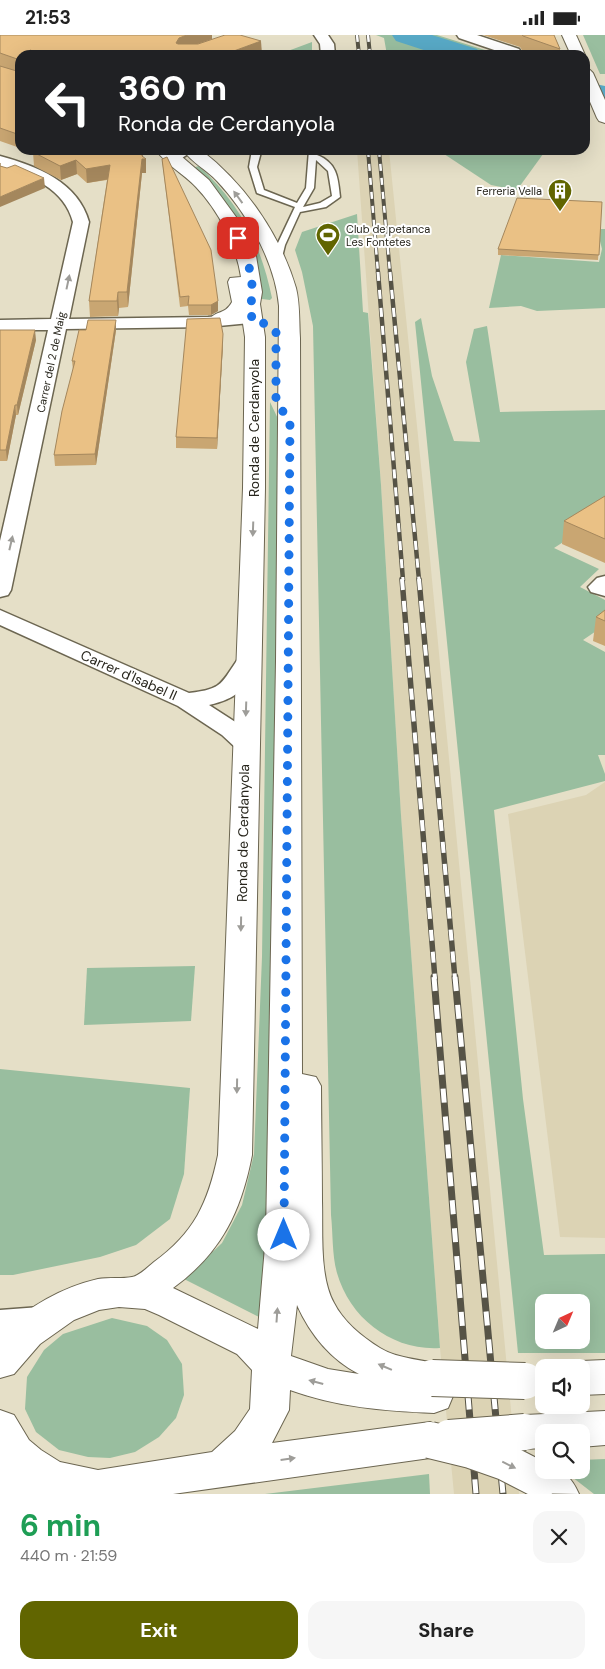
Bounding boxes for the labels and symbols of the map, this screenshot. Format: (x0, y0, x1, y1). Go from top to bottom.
building icon: Ferreria Vella (547, 178, 573, 212)
place label: Ferreria Vella (477, 184, 542, 198)
one-way arrow (233, 190, 243, 204)
pin (217, 217, 259, 259)
sports icon: Club de petanca Les Fontetes (315, 222, 341, 256)
place label: Club de petanca Les Fontetes (346, 222, 430, 249)
one-way arrow (65, 273, 73, 289)
street label: Carrer del 2 de Maig (33, 310, 69, 414)
street label: Ronda de Cerdanyola (245, 359, 263, 497)
one-way arrow (248, 521, 256, 537)
one-way arrow (7, 535, 15, 550)
street label: Carrer d'Isabel II (78, 646, 180, 704)
one-way arrow (242, 701, 250, 717)
street label: Ronda de Cerdanyola (233, 764, 253, 902)
one-way arrow (237, 916, 245, 932)
one-way arrow (233, 1079, 241, 1095)
position arrow (257, 1208, 309, 1260)
north arrow (535, 1294, 590, 1349)
one-way arrow (274, 1307, 282, 1323)
one-way arrow (377, 1363, 392, 1370)
one-way arrow (308, 1378, 324, 1386)
one-way arrow (280, 1455, 296, 1463)
one-way arrow (502, 1461, 516, 1469)

